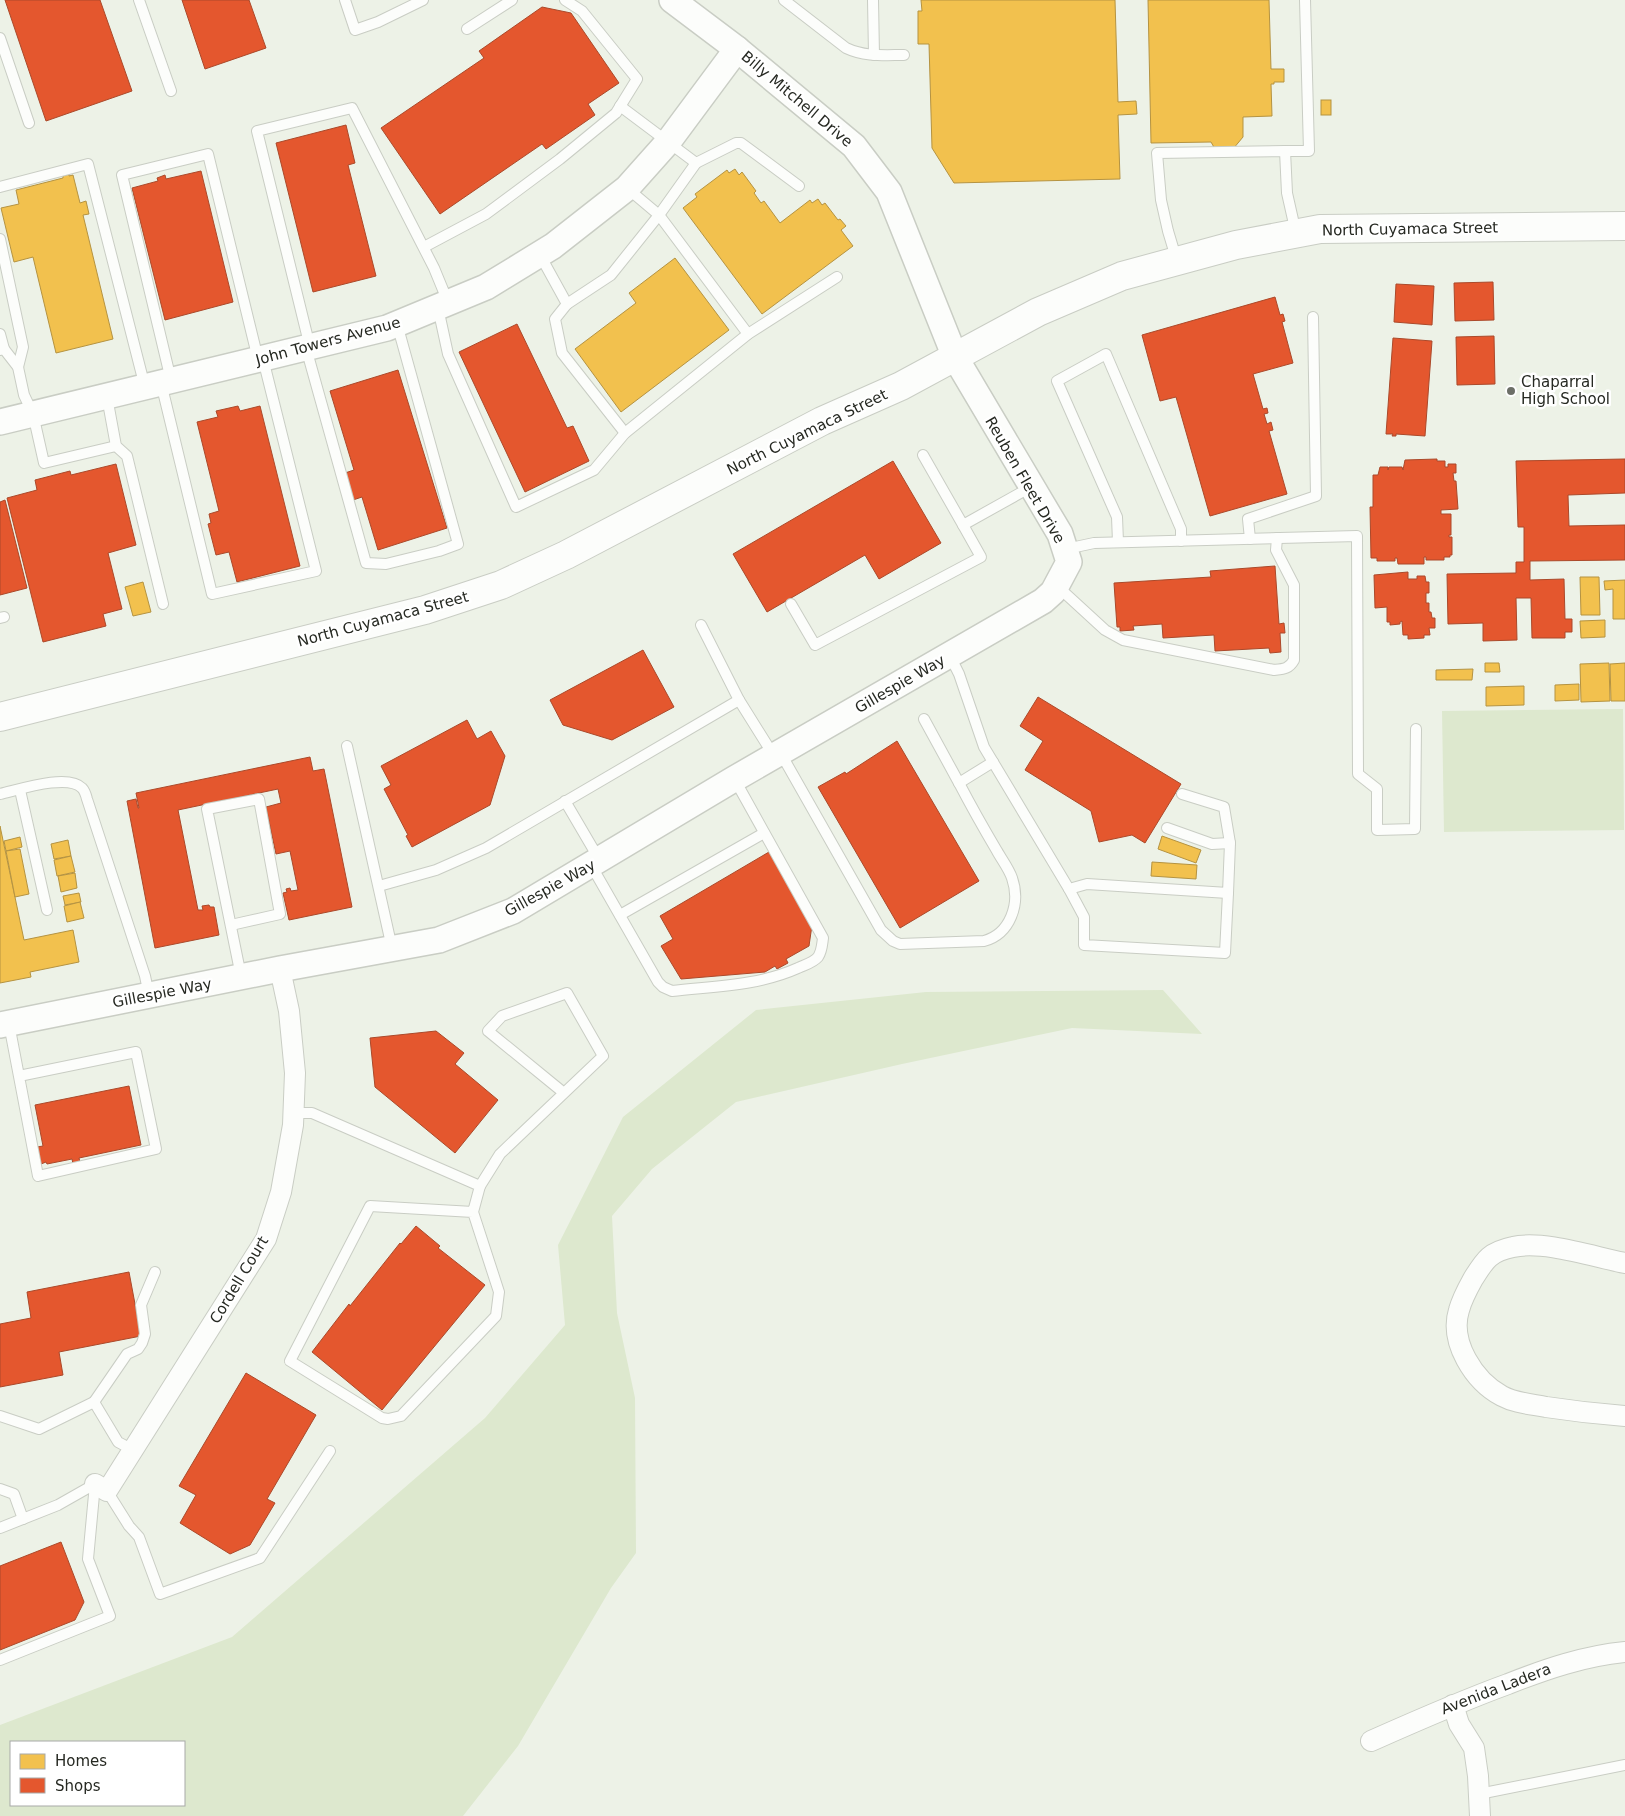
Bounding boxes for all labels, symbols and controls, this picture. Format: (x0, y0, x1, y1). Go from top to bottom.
street label: Billy Mitchell Drive (738, 47, 856, 151)
street label: North Cuyamaca Street (1322, 218, 1498, 240)
street label: John Towers Avenue (253, 313, 402, 369)
place label: Chaparral High School (1521, 373, 1610, 408)
street label: North Cuyamaca Street (724, 385, 890, 479)
marker: Chaparral High School (1505, 385, 1517, 397)
street label: Reuben Fleet Drive (981, 413, 1069, 547)
street label: North Cuyamaca Street (295, 587, 471, 651)
street label: Gillespie Way (852, 651, 948, 717)
street label: Gillespie Way (502, 856, 599, 920)
street label: Gillespie Way (111, 975, 213, 1011)
street label: Cordell Court (206, 1233, 272, 1327)
street label: Avenida Ladera (1438, 1660, 1554, 1718)
legend (10, 1741, 185, 1806)
text: Homes (55, 1752, 107, 1770)
text: Shops (55, 1777, 101, 1795)

